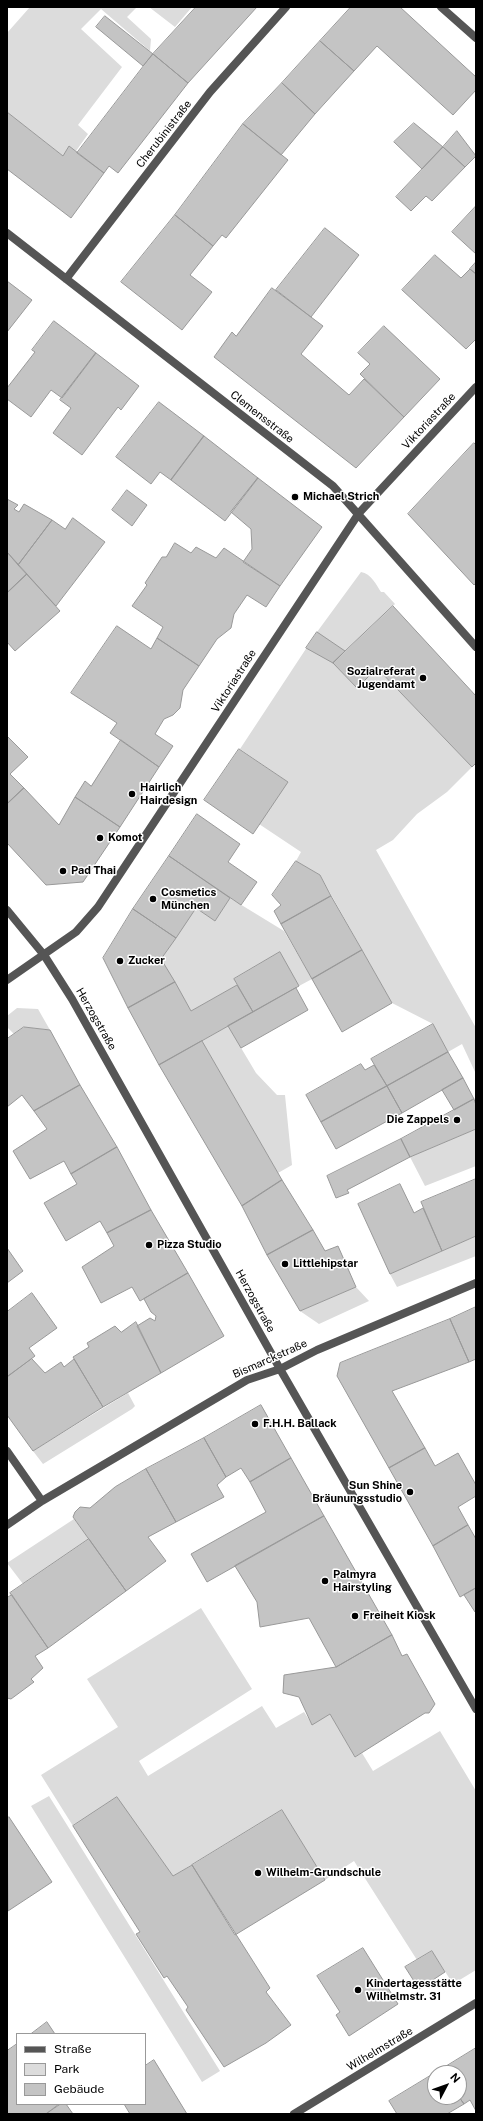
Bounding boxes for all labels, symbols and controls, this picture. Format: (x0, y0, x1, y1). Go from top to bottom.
street label: Cherubinistraße (134, 98, 194, 170)
street label: Clemensstraße (228, 388, 296, 446)
street label: Viktoriastraße (400, 390, 458, 452)
place label: Michael Strich (303, 490, 379, 504)
marker: Michael Strich (290, 492, 300, 502)
street label: Viktoriastraße (209, 647, 259, 715)
place label: Sozialreferat Jugendamt (347, 665, 415, 691)
marker: Sozialreferat Jugendamt (418, 673, 428, 683)
place label: Hairlich Hairdesign (140, 781, 197, 807)
marker: Hairlich Hairdesign (127, 789, 137, 799)
place label: Komot (108, 831, 142, 845)
marker: Komot (95, 833, 105, 843)
place label: Pad Thai (71, 864, 116, 878)
marker: Pad Thai (58, 866, 68, 876)
place label: Cosmetics München (161, 886, 216, 912)
marker: Cosmetics München (148, 894, 158, 904)
place label: Zucker (128, 954, 165, 968)
marker: Zucker (115, 956, 125, 966)
street label: Herzogstraße (73, 986, 119, 1052)
place label: Die Zappels (387, 1113, 449, 1127)
marker: Die Zappels (452, 1115, 462, 1125)
place label: Pizza Studio (157, 1238, 222, 1252)
marker: Pizza Studio (144, 1240, 154, 1250)
place label: Littlehipstar (293, 1257, 358, 1271)
marker: Littlehipstar (280, 1259, 290, 1269)
street label: Herzogstraße (232, 1267, 278, 1335)
street label: Bismarckstraße (231, 1337, 309, 1381)
place label: F.H.H. Ballack (263, 1417, 337, 1431)
marker: F.H.H. Ballack (250, 1419, 260, 1429)
place label: Sun Shine Bräunungsstudio (312, 1479, 402, 1505)
marker: Sun Shine Bräunungsstudio (405, 1487, 415, 1497)
place label: Palmyra Hairstyling (333, 1568, 392, 1594)
marker: Palmyra Hairstyling (320, 1576, 330, 1586)
place label: Freiheit Kiosk (363, 1609, 436, 1623)
marker: Freiheit Kiosk (350, 1611, 360, 1621)
place label: Wilhelm-Grundschule (266, 1866, 381, 1880)
marker: Wilhelm-Grundschule (253, 1868, 263, 1878)
place label: Kindertagesstätte Wilhelmstr. 31 (366, 1977, 462, 2003)
marker: Kindertagesstätte Wilhelmstr. 31 (353, 1985, 363, 1995)
street label: Wilhelmstraße (345, 2024, 415, 2074)
legend (16, 2033, 146, 2105)
text: Straße (54, 2042, 91, 2056)
text: Park (54, 2062, 80, 2076)
north arrow (427, 2065, 467, 2105)
text: N (448, 2071, 463, 2085)
text: Gebäude (54, 2082, 104, 2096)

